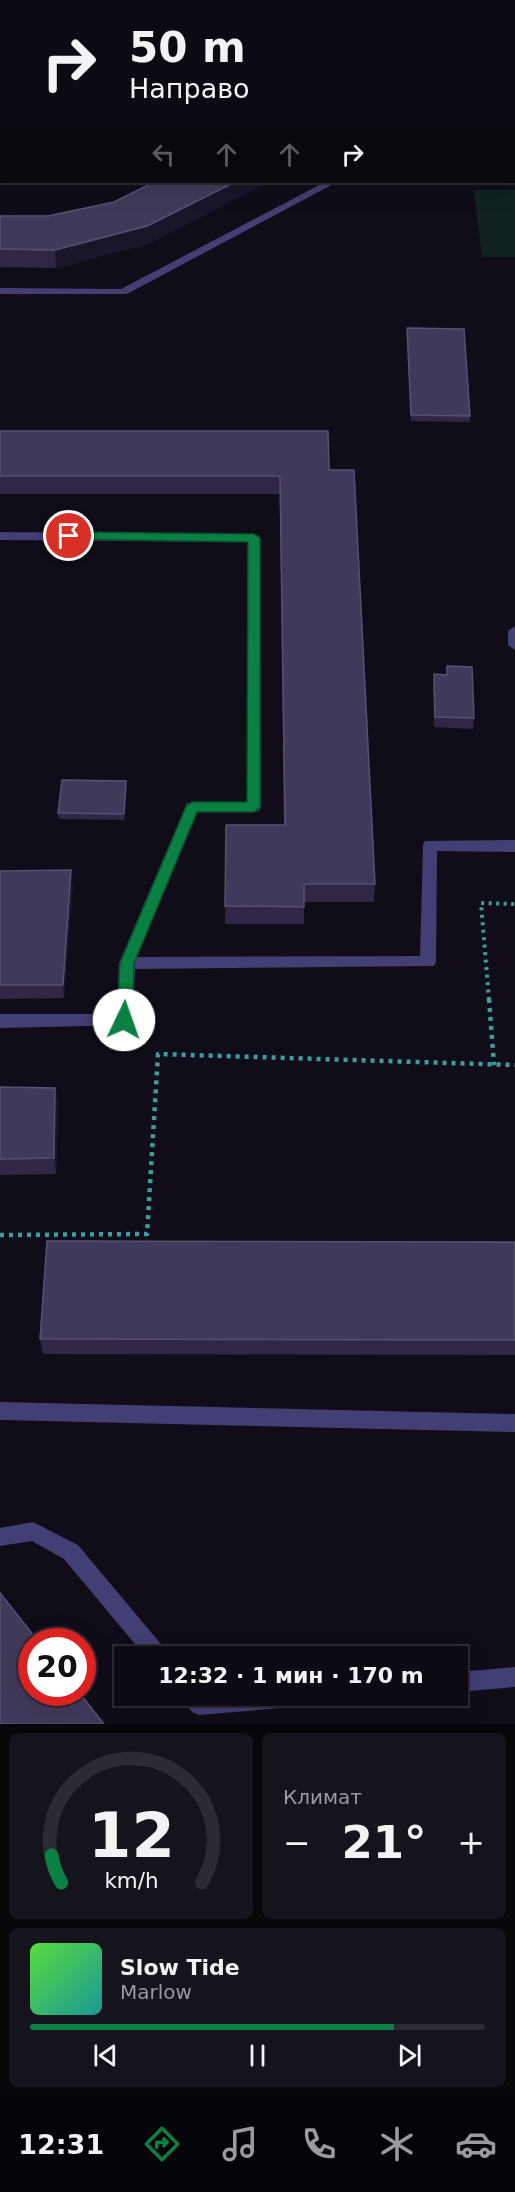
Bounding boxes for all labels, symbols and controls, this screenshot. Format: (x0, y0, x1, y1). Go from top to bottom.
text: 50 m (129, 23, 246, 72)
icon: right (30, 24, 108, 102)
text: Направо (129, 73, 250, 104)
icon: left (147, 138, 180, 171)
icon: ahead (210, 138, 243, 171)
icon: ahead (273, 138, 306, 171)
icon: right (336, 138, 369, 171)
pin (43, 510, 94, 561)
icon: arrive (52, 519, 85, 552)
position arrow (92, 988, 156, 1052)
speed limit sign: 20 (18, 1628, 96, 1706)
text: 12:32 · 1 мин · 170 m (158, 1663, 424, 1688)
text: Климат (283, 1785, 362, 1809)
text: 12 (88, 1799, 174, 1872)
text: 21° (341, 1816, 427, 1869)
text: − (283, 1823, 311, 1862)
text: + (457, 1823, 485, 1862)
text: km/h (104, 1868, 158, 1893)
text: Slow Tide (120, 1955, 240, 1980)
text: Marlow (120, 1980, 192, 2004)
icon: previous (89, 2039, 122, 2072)
icon: pause (241, 2039, 274, 2072)
icon: next (393, 2039, 426, 2072)
icon: directions (141, 2123, 183, 2165)
icon: music (219, 2123, 261, 2165)
icon: phone (298, 2123, 340, 2165)
icon: climate (376, 2123, 418, 2165)
icon: car (455, 2123, 497, 2165)
text: 12:31 (18, 2129, 104, 2160)

